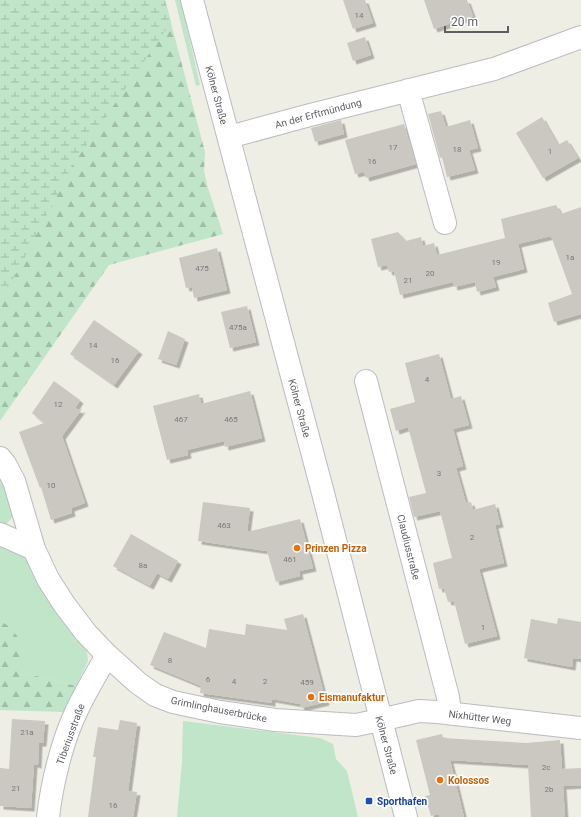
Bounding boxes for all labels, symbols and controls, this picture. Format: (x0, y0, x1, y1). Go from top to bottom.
scale bar (445, 8, 508, 34)
house number: 14 (355, 11, 364, 20)
text: 20 m (451, 15, 478, 29)
street label: Kölner Straße (203, 65, 230, 126)
street label: An der Erftmündung (274, 97, 363, 130)
house number: 17 (389, 143, 398, 152)
house number: 18 (453, 145, 462, 154)
house number: 1 (548, 147, 552, 156)
house number: 16 (368, 157, 377, 166)
house number: 1a (566, 253, 574, 262)
house number: 19 (492, 258, 501, 267)
house number: 475 (195, 264, 209, 273)
house number: 20 (426, 269, 435, 278)
house number: 21 (404, 276, 413, 285)
house number: 475a (229, 323, 247, 332)
house number: 14 (89, 341, 98, 350)
house number: 16 (111, 356, 120, 365)
house number: 4 (425, 375, 430, 384)
street label: Kölner Straße (286, 378, 313, 439)
house number: 12 (54, 400, 63, 409)
house number: 467 (174, 415, 188, 424)
house number: 465 (224, 415, 238, 424)
house number: 3 (437, 469, 441, 478)
house number: 10 (47, 481, 56, 490)
street label: Claudiusstraße (395, 513, 422, 581)
house number: 463 (217, 521, 231, 530)
house number: 2 (470, 533, 475, 542)
marker: Prinzen Pizza (292, 543, 302, 553)
place label: Prinzen Pizza (305, 543, 367, 554)
house number: 461 (283, 555, 297, 564)
house number: 8a (139, 561, 147, 570)
house number: 1 (481, 623, 485, 632)
house number: 8 (168, 656, 173, 665)
house number: 6 (206, 675, 211, 684)
house number: 4 (232, 677, 237, 686)
house number: 2 (263, 677, 268, 686)
house number: 459 (300, 678, 314, 687)
marker: Eismanufaktur (306, 692, 316, 702)
place label: Eismanufaktur (319, 692, 385, 703)
street label: Grimlinghauserbrücke (170, 695, 268, 724)
street label: Tiberiusstraße (54, 702, 87, 766)
street label: Nixhütter Weg (448, 708, 512, 727)
street label: Kölner Straße (373, 715, 400, 776)
house number: 21a (20, 728, 34, 737)
house number: 2c (542, 763, 550, 772)
marker: Kolossos (435, 775, 445, 785)
place label: Kolossos (448, 775, 489, 786)
house number: 21 (12, 784, 21, 793)
house number: 2b (545, 785, 554, 794)
marker: Sporthafen (364, 796, 374, 806)
place label: Sporthafen (377, 796, 428, 807)
house number: 16 (109, 801, 118, 810)

